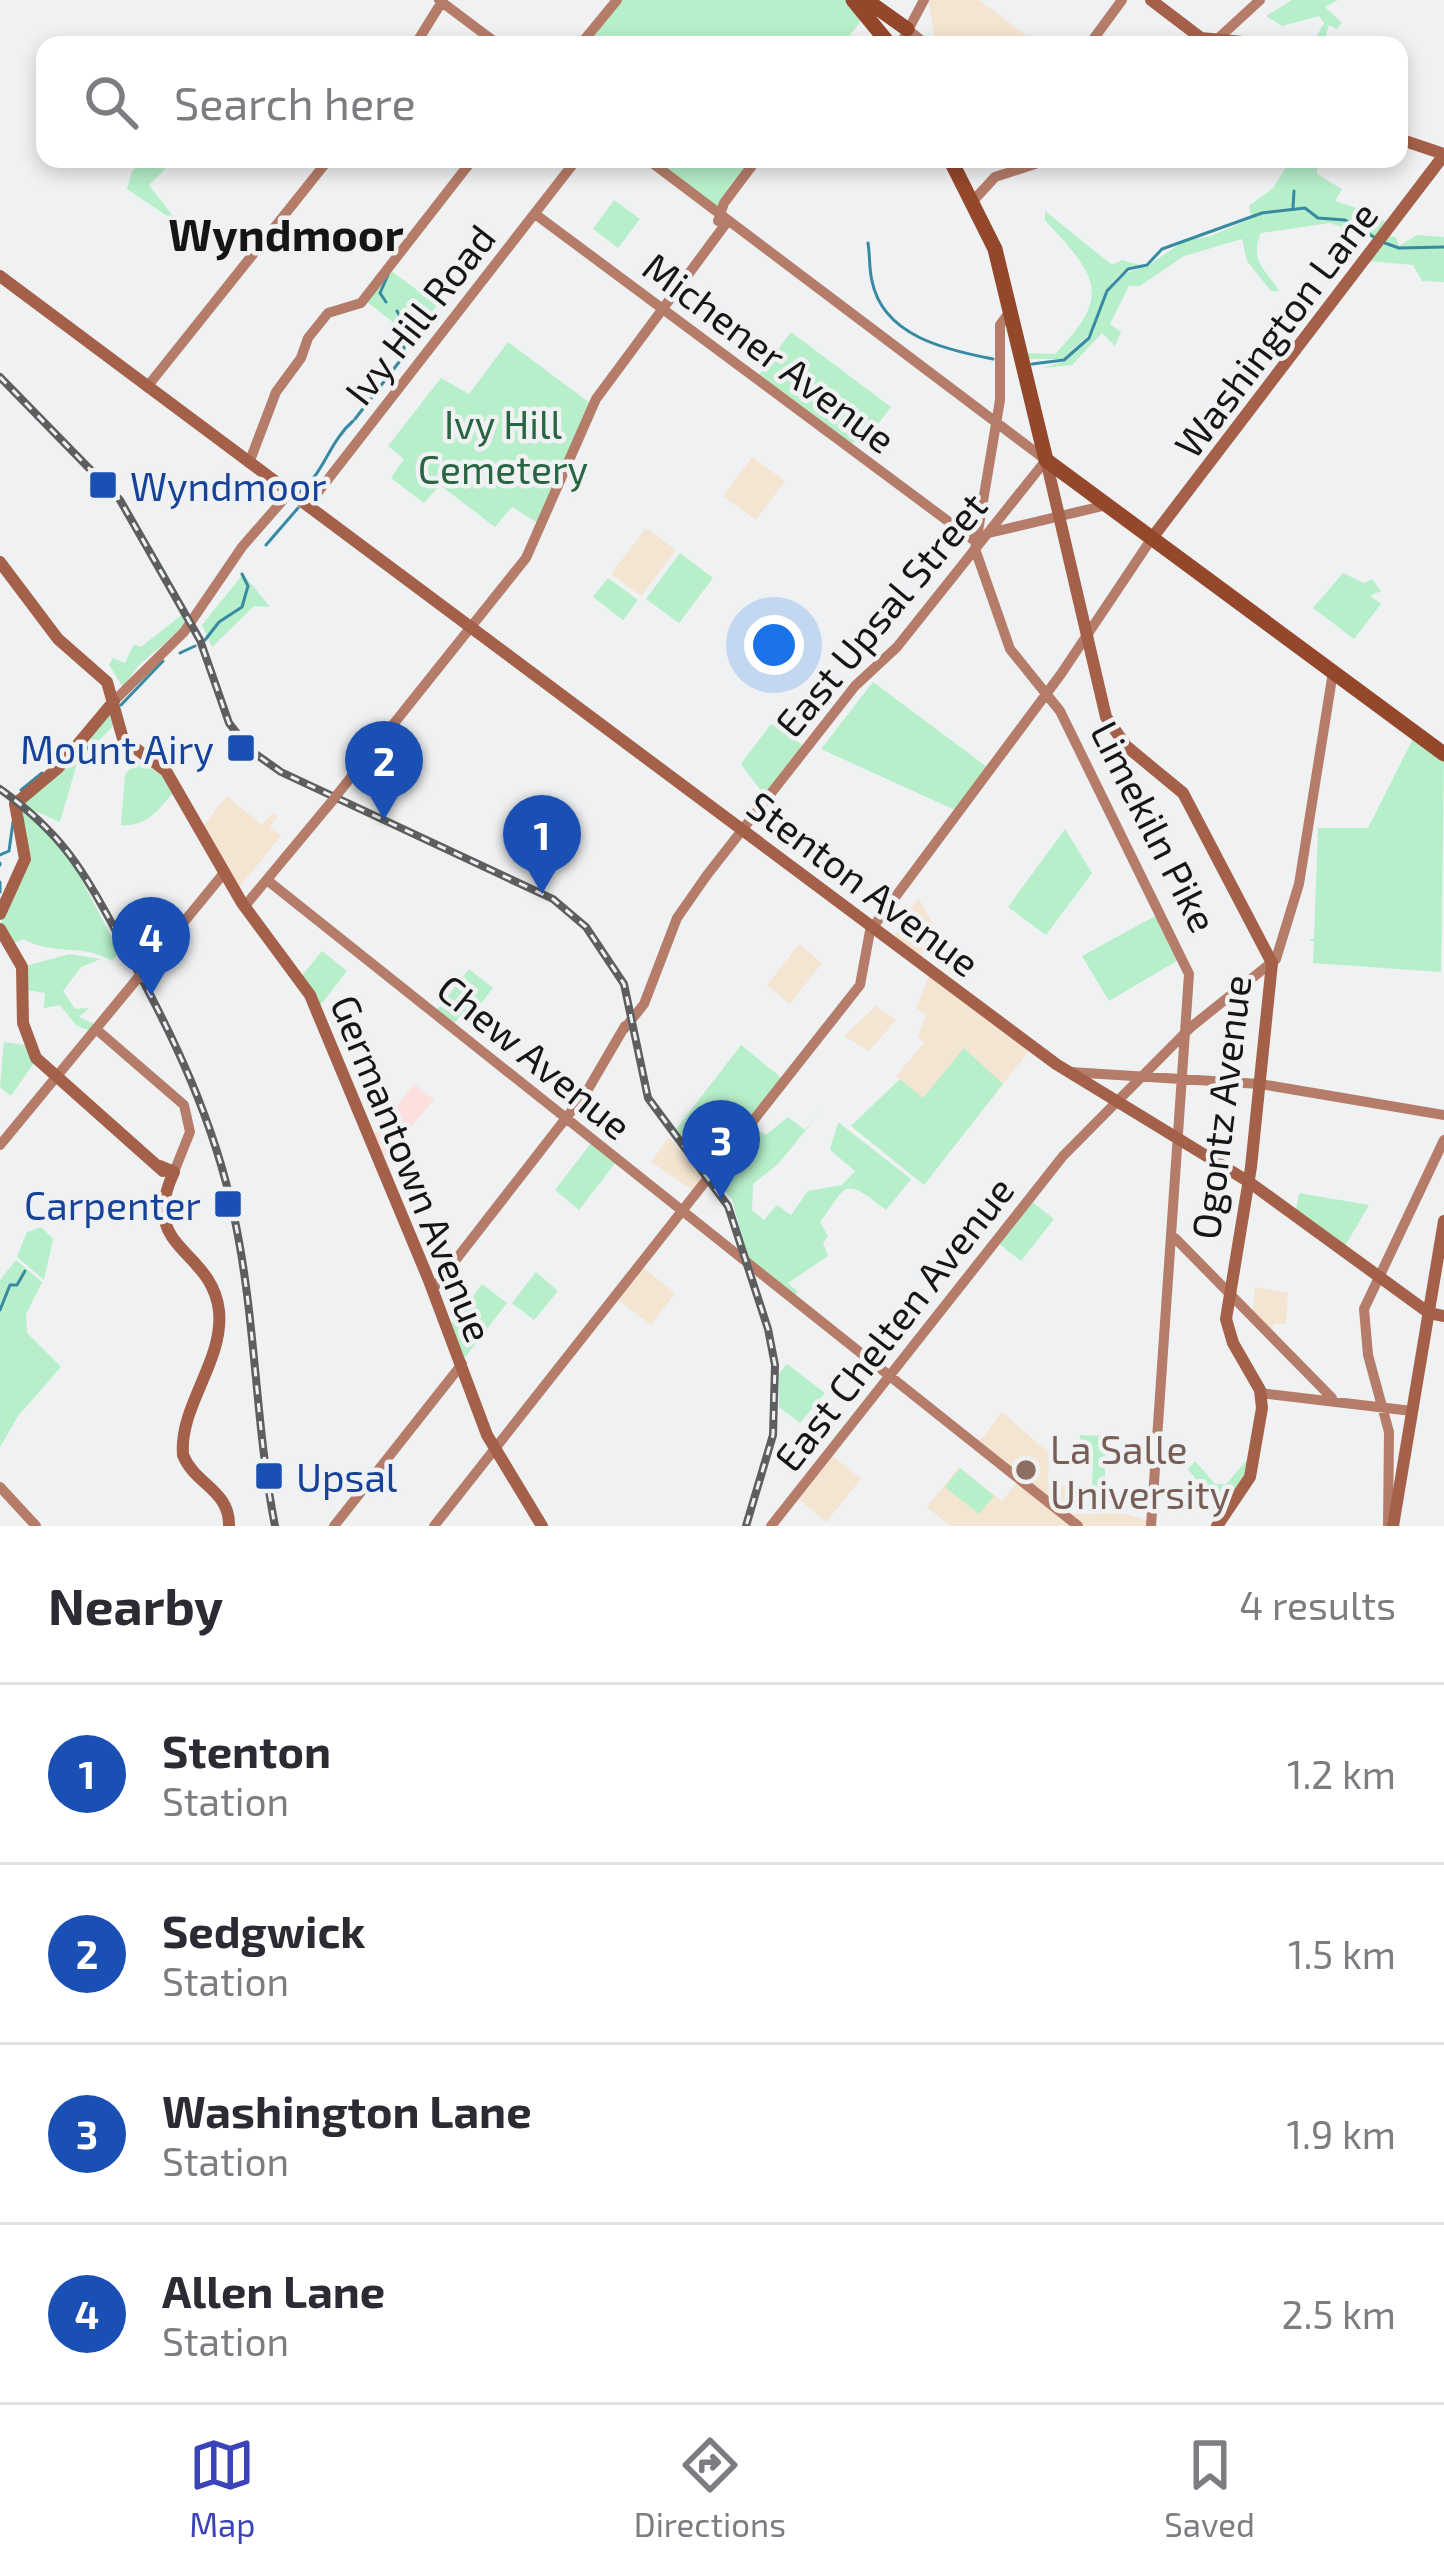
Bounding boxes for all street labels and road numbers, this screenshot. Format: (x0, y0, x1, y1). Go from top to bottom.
street label: Washington Lane (1164, 192, 1386, 466)
street label: Ivy Hill Road (334, 215, 504, 413)
street label: Michener Avenue (635, 242, 905, 462)
street label: East Upsal Street (764, 482, 996, 746)
street label: Limekiln Pike (1082, 713, 1228, 939)
street label: Stenton Avenue (739, 781, 989, 985)
street label: Chew Avenue (429, 964, 641, 1148)
street label: Ogontz Avenue (1180, 972, 1260, 1242)
street label: Germantown Avenue (322, 988, 504, 1348)
street label: East Chelten Avenue (763, 1166, 1023, 1480)

